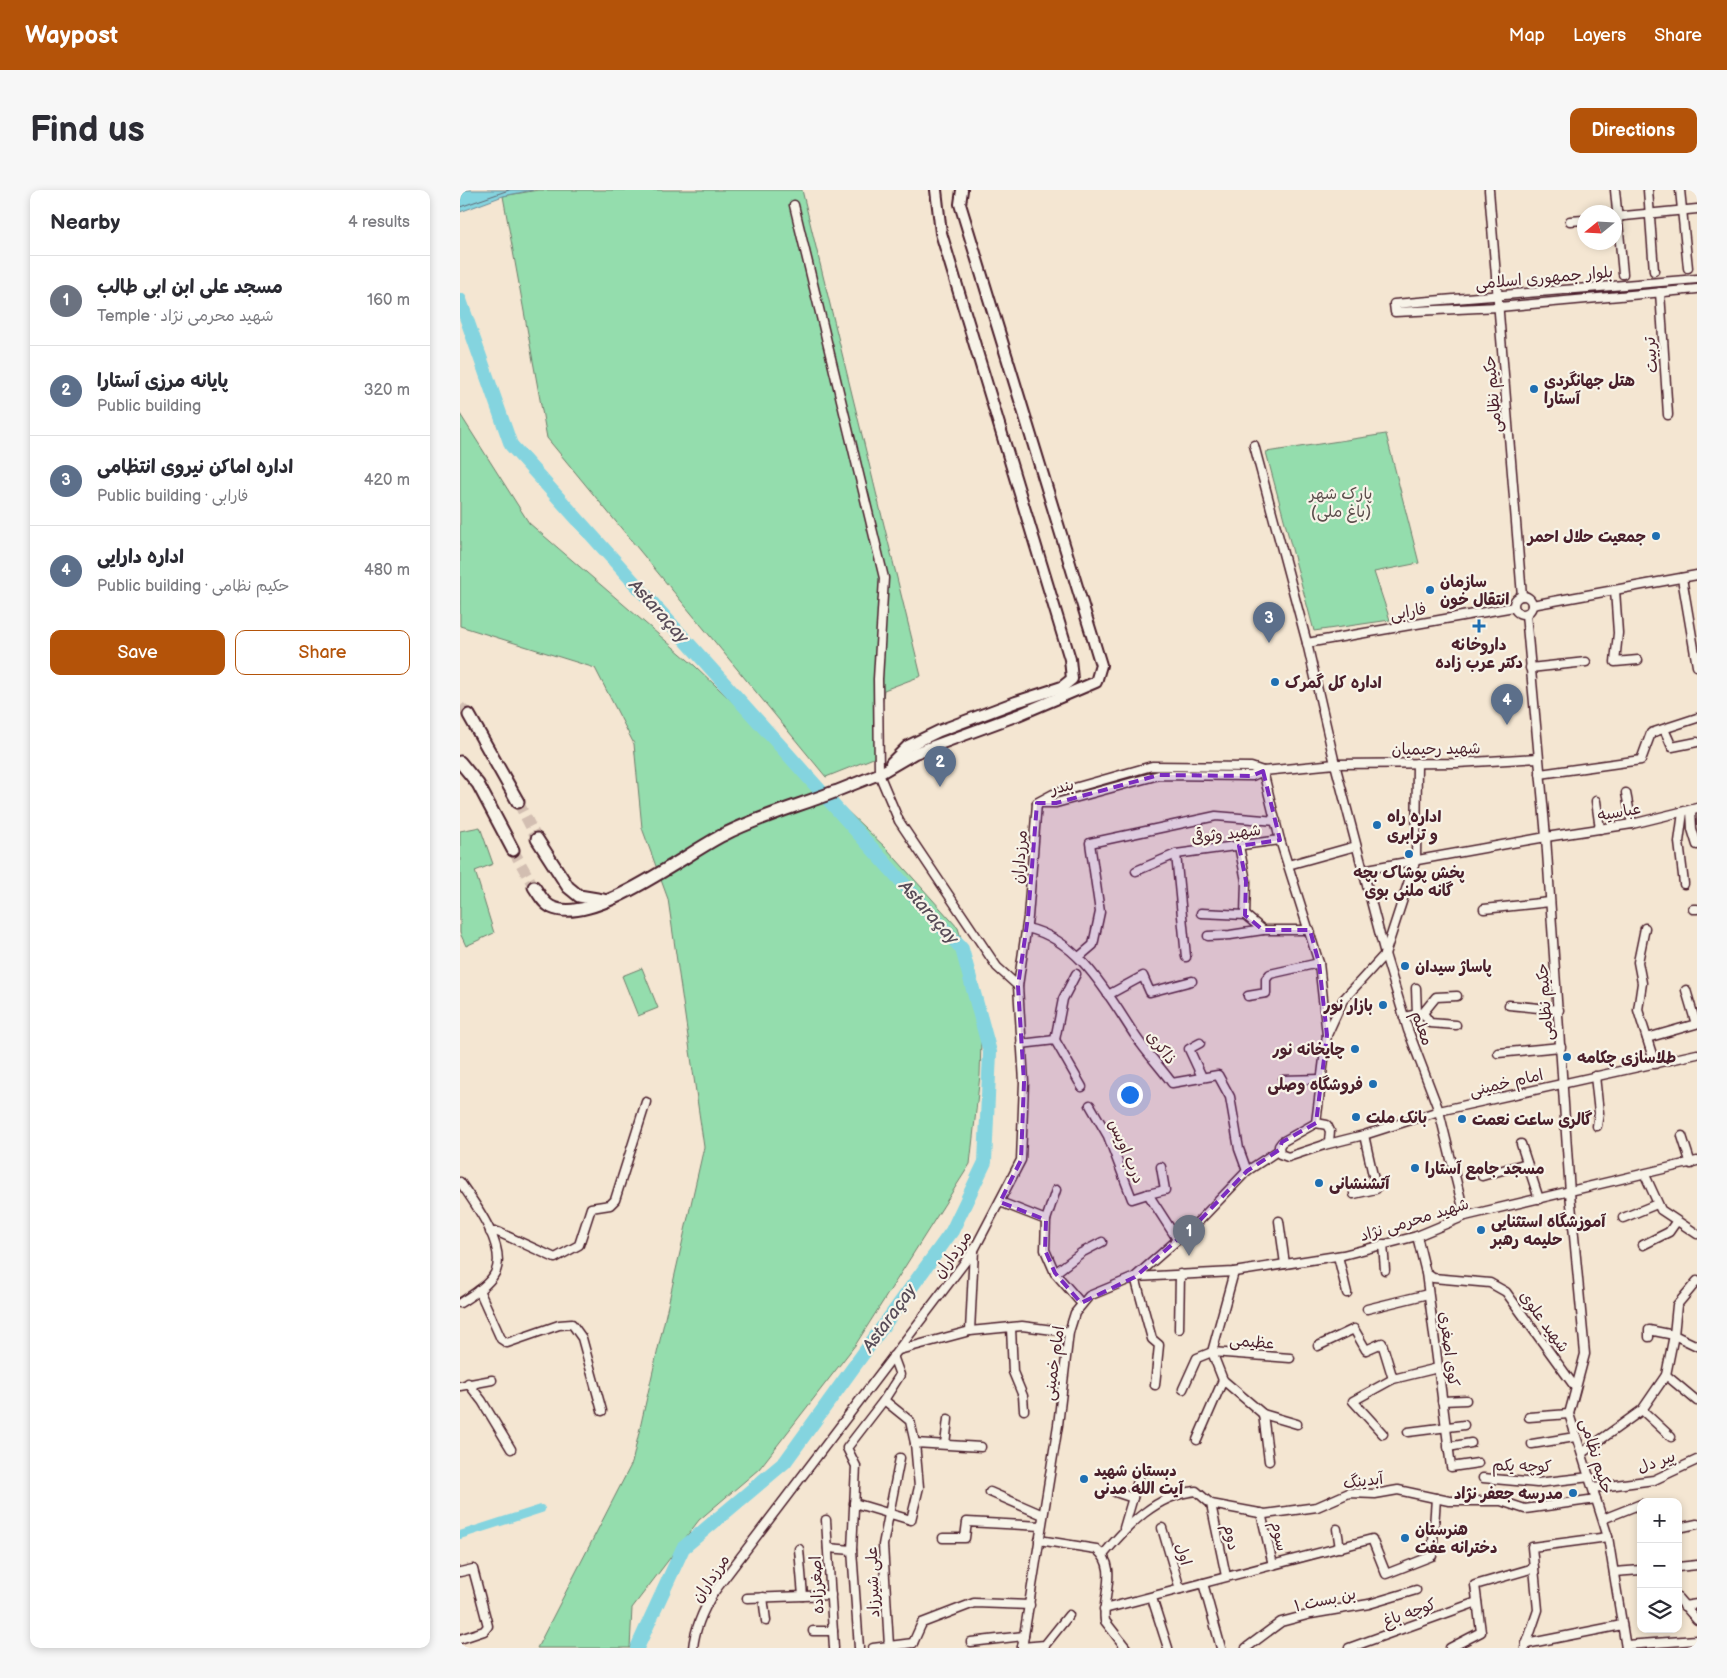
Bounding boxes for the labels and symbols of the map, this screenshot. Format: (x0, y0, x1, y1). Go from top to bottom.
north arrow (1577, 205, 1622, 250)
street label: بلوار جمهوری اسلامی (1474, 263, 1614, 294)
street label: تربیت (1641, 336, 1662, 374)
street label: حکیم نظامی (1481, 354, 1508, 433)
place label: هتل جهانگردى آستارا (1544, 371, 1635, 409)
marker: هتل جهانگردى آستارا (1528, 383, 1540, 395)
park label: پارک شهر (باغ ملی) (1308, 485, 1372, 523)
place label: جمعیت حلال احمر (1526, 528, 1646, 547)
marker: جمعیت حلال احمر (1650, 530, 1662, 542)
place label: سازمان انتقال خون (1440, 573, 1509, 610)
water label: Astaraçay (624, 574, 693, 648)
marker: سازمان انتقال خون (1424, 584, 1436, 596)
street label: فارابی (1388, 600, 1428, 625)
pin: 3 (1253, 602, 1285, 643)
marker: داروخانه دکتر عرب زاده (1473, 620, 1485, 632)
place label: داروخانه دکتر عرب زاده (1435, 636, 1523, 673)
place label: اداره کل گمرک (1285, 673, 1382, 693)
marker: اداره کل گمرک (1269, 676, 1281, 688)
pin: 4 (1491, 684, 1523, 725)
street label: شهید رحیمیان (1391, 739, 1481, 760)
pin: 2 (924, 746, 956, 787)
street label: بندر (1047, 776, 1076, 800)
street label: عباسیه (1596, 799, 1642, 826)
place label: اداره راه و ترابری (1387, 808, 1441, 845)
street label: شهید وثوقی (1190, 819, 1262, 848)
marker: اداره راه و ترابری (1371, 819, 1383, 831)
street label: مرزداران (1009, 830, 1032, 885)
marker: پخش پوشاک بچه گانه ملنی بوی (1403, 848, 1415, 860)
place label: پخش پوشاک بچه گانه ملنی بوی (1353, 864, 1465, 901)
water label: Astaraçay (894, 875, 963, 949)
place label: پاساژ سیدان (1415, 958, 1492, 977)
marker: پاساژ سیدان (1399, 960, 1411, 972)
street label: حکیم نظامی (1533, 962, 1560, 1041)
place label: بازار نور (1323, 997, 1373, 1016)
marker: بازار نور (1377, 999, 1389, 1011)
street label: معلم (1405, 1009, 1436, 1049)
street label: ذاکری (1142, 1027, 1180, 1068)
place label: چایخانه نور (1272, 1041, 1345, 1060)
marker: چایخانه نور (1349, 1043, 1361, 1055)
place label: طلاسازی چکامه (1577, 1049, 1676, 1068)
marker: طلاسازی چکامه (1561, 1051, 1573, 1063)
street label: امام خمینی (1467, 1066, 1546, 1103)
place label: فروشگاه وصلی (1268, 1075, 1363, 1095)
marker: فروشگاه وصلی (1367, 1078, 1379, 1090)
your location (1117, 1082, 1143, 1108)
place label: بانک ملت (1366, 1109, 1427, 1128)
place label: گالری ساعت نعمت (1472, 1110, 1592, 1130)
marker: بانک ملت (1350, 1111, 1362, 1123)
marker: گالری ساعت نعمت (1456, 1113, 1468, 1125)
street label: درب اویس (1104, 1117, 1148, 1187)
place label: مسجد جامع آستارا (1425, 1160, 1545, 1180)
marker: مسجد جامع آستارا (1409, 1162, 1421, 1174)
place label: آتشنشانی (1329, 1175, 1390, 1194)
marker: آتشنشانی (1313, 1177, 1325, 1189)
street label: شهید محرمی نژاد (1358, 1195, 1471, 1246)
place label: آموزشگاه استثنایی حلیمه رهبر (1489, 1212, 1606, 1250)
pin: 1 (1173, 1215, 1205, 1256)
marker: آموزشگاه استثنایی حلیمه رهبر (1475, 1224, 1487, 1236)
street label: مرزداران (930, 1227, 976, 1282)
water label: Astaraçay (857, 1279, 922, 1357)
street label: شهید علوی (1515, 1287, 1573, 1357)
street label: کوی اصغری (1434, 1311, 1463, 1388)
street label: امام خمینی (1040, 1325, 1071, 1402)
street label: عظیمی (1229, 1331, 1275, 1354)
street label: حکیم نظامی (1573, 1416, 1616, 1497)
street label: پیر دل (1635, 1447, 1678, 1478)
street label: کوچه یکم (1492, 1456, 1552, 1479)
place label: دبستان شهید آیت الله مدنی (1094, 1462, 1184, 1499)
street label: آبدینگ (1342, 1468, 1385, 1493)
marker: دبستان شهید آیت الله مدنی (1078, 1473, 1090, 1485)
place label: مدرسه جعفر نژاد (1454, 1485, 1563, 1504)
marker: مدرسه جعفر نژاد (1567, 1487, 1579, 1499)
street label: سوم (1264, 1519, 1291, 1554)
place label: هنرستان دخترانه عفت (1415, 1521, 1497, 1558)
street label: دوم (1217, 1523, 1243, 1552)
marker: هنرستان دخترانه عفت (1399, 1532, 1411, 1544)
street label: اول (1170, 1541, 1195, 1568)
street label: علی شیرزاد (863, 1546, 884, 1618)
street label: مرزداران (688, 1551, 734, 1607)
street label: اصغرزاده (806, 1555, 829, 1615)
street label: بن بست ۱ (1293, 1585, 1358, 1616)
street label: کوچه باغ (1380, 1595, 1439, 1633)

